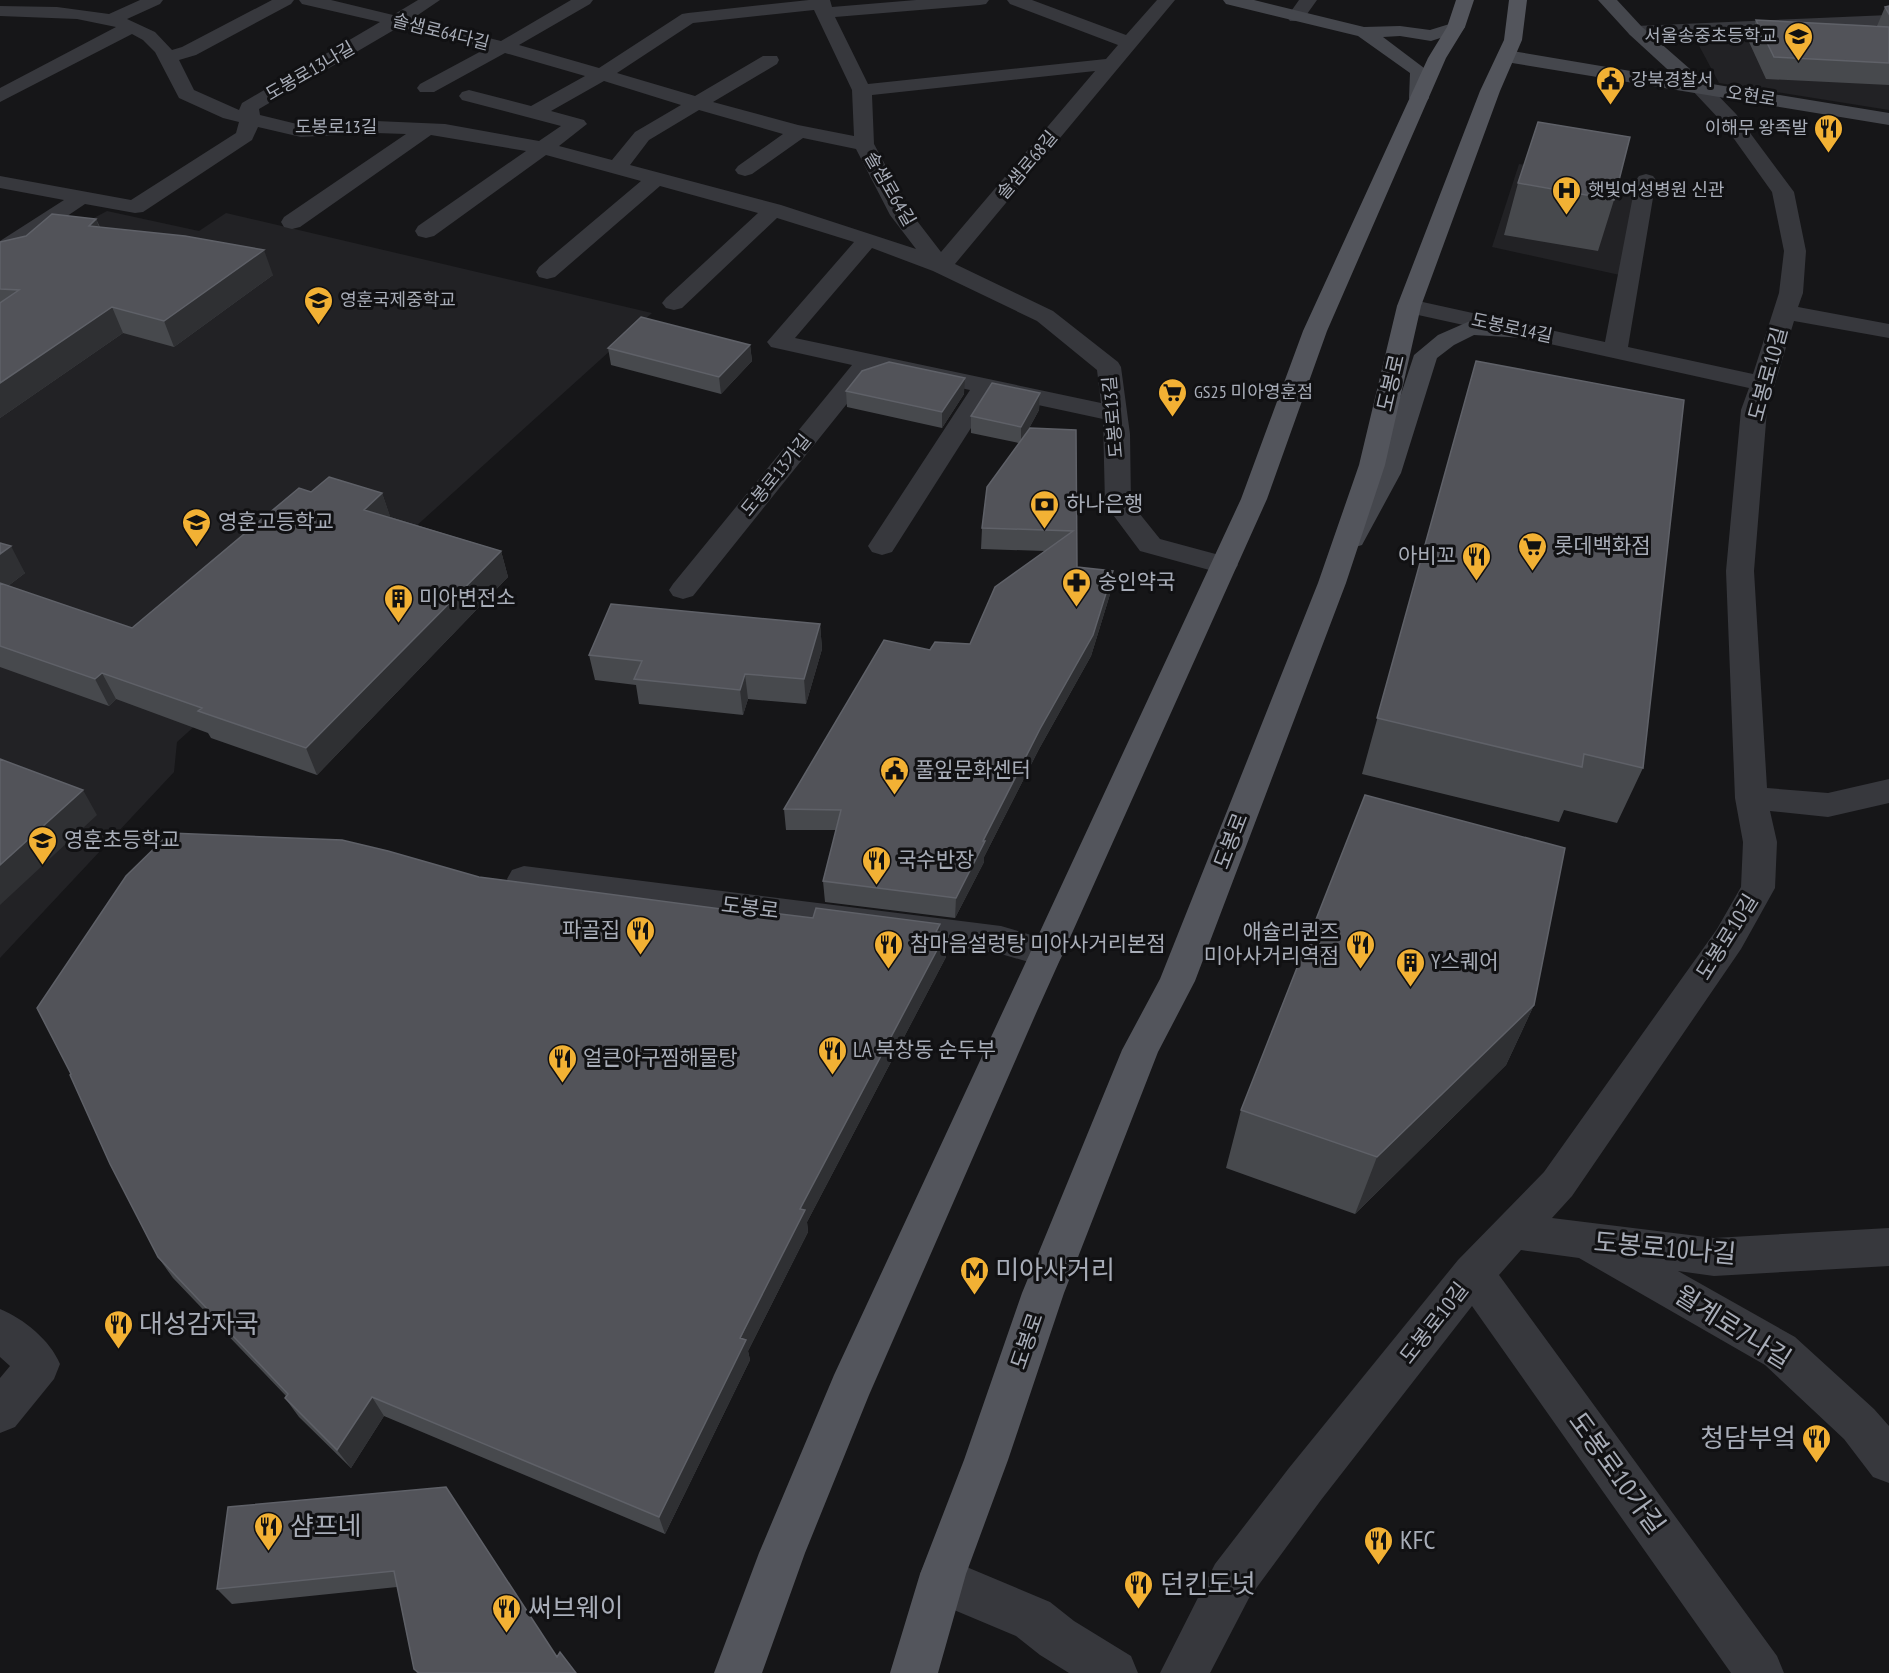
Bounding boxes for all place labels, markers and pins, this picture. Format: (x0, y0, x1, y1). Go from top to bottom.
school or university icon: 서울송중초등학교 (1782, 20, 1814, 62)
place label: 서울송중초등학교 (1645, 24, 1777, 47)
public building icon: 강북경찰서 (1594, 64, 1626, 106)
place label: 강북경찰서 (1631, 68, 1714, 91)
restaurant icon: 이해무 왕족발 (1813, 112, 1845, 154)
place label: 이해무 왕족발 (1705, 116, 1808, 139)
hospital icon: 햇빛여성병원 신관 (1551, 174, 1583, 216)
place label: 햇빛여성병원 신관 (1588, 178, 1725, 201)
school or university icon: 영훈국제중학교 (303, 284, 335, 326)
place label: 영훈국제중학교 (340, 288, 456, 311)
supermarket icon: GS25 미아영훈점 (1157, 376, 1189, 418)
place label: GS25 미아영훈점 (1194, 380, 1313, 403)
bank icon: 하나은행 (1029, 488, 1061, 530)
place label: 하나은행 (1066, 490, 1143, 517)
school or university icon: 영훈고등학교 (181, 506, 213, 548)
place label: 영훈고등학교 (218, 508, 334, 535)
supermarket icon: 롯데백화점 (1517, 530, 1549, 572)
place label: 롯데백화점 (1554, 532, 1651, 559)
restaurant icon: 아비꼬 (1461, 540, 1493, 582)
place label: 아비꼬 (1398, 542, 1456, 569)
pharmacy icon: 숭인약국 (1061, 566, 1093, 608)
place label: 숭인약국 (1098, 568, 1175, 595)
building icon: 미아변전소 (382, 582, 414, 624)
place label: 미아변전소 (419, 584, 516, 611)
public building icon: 풀잎문화센터 (878, 754, 910, 796)
place label: 풀잎문화센터 (915, 756, 1031, 783)
school or university icon: 영훈초등학교 (27, 824, 59, 866)
place label: 영훈초등학교 (64, 826, 180, 853)
restaurant icon: 국수반장 (860, 844, 892, 886)
place label: 국수반장 (897, 846, 974, 873)
restaurant icon: 파골집 (625, 914, 657, 956)
place label: 파골집 (562, 916, 620, 943)
place label: 애슐리퀸즈 미아사거리역점 (1204, 918, 1339, 969)
restaurant icon: 참마음설렁탕 미아사거리본점 (873, 928, 905, 970)
restaurant icon: 애슐리퀸즈 미아사거리역점 (1344, 928, 1376, 970)
place label: 참마음설렁탕 미아사거리본점 (910, 930, 1166, 957)
building icon: Y스퀘어 (1394, 946, 1426, 988)
place label: Y스퀘어 (1431, 948, 1499, 975)
restaurant icon: LA 북창동 순두부 (816, 1034, 848, 1076)
place label: LA 북창동 순두부 (853, 1036, 996, 1063)
restaurant icon: 얼큰아구찜해물탕 (546, 1042, 578, 1084)
place label: 얼큰아구찜해물탕 (583, 1044, 738, 1071)
place label: 미아사거리 (995, 1253, 1115, 1286)
metro station icon: 미아사거리 (958, 1254, 990, 1296)
place label: 대성감자국 (139, 1307, 259, 1340)
restaurant icon: 대성감자국 (102, 1308, 134, 1350)
place label: 청담부엌 (1700, 1421, 1796, 1454)
restaurant icon: 청담부엌 (1801, 1422, 1833, 1464)
place label: 샴프네 (290, 1509, 362, 1542)
restaurant icon: 샴프네 (253, 1510, 285, 1552)
place label: KFC (1400, 1523, 1436, 1556)
restaurant icon: KFC (1363, 1524, 1395, 1566)
place label: 던킨도넛 (1160, 1567, 1256, 1600)
restaurant icon: 던킨도넛 (1123, 1568, 1155, 1610)
place label: 써브웨이 (528, 1591, 624, 1624)
restaurant icon: 써브웨이 (491, 1592, 523, 1634)

